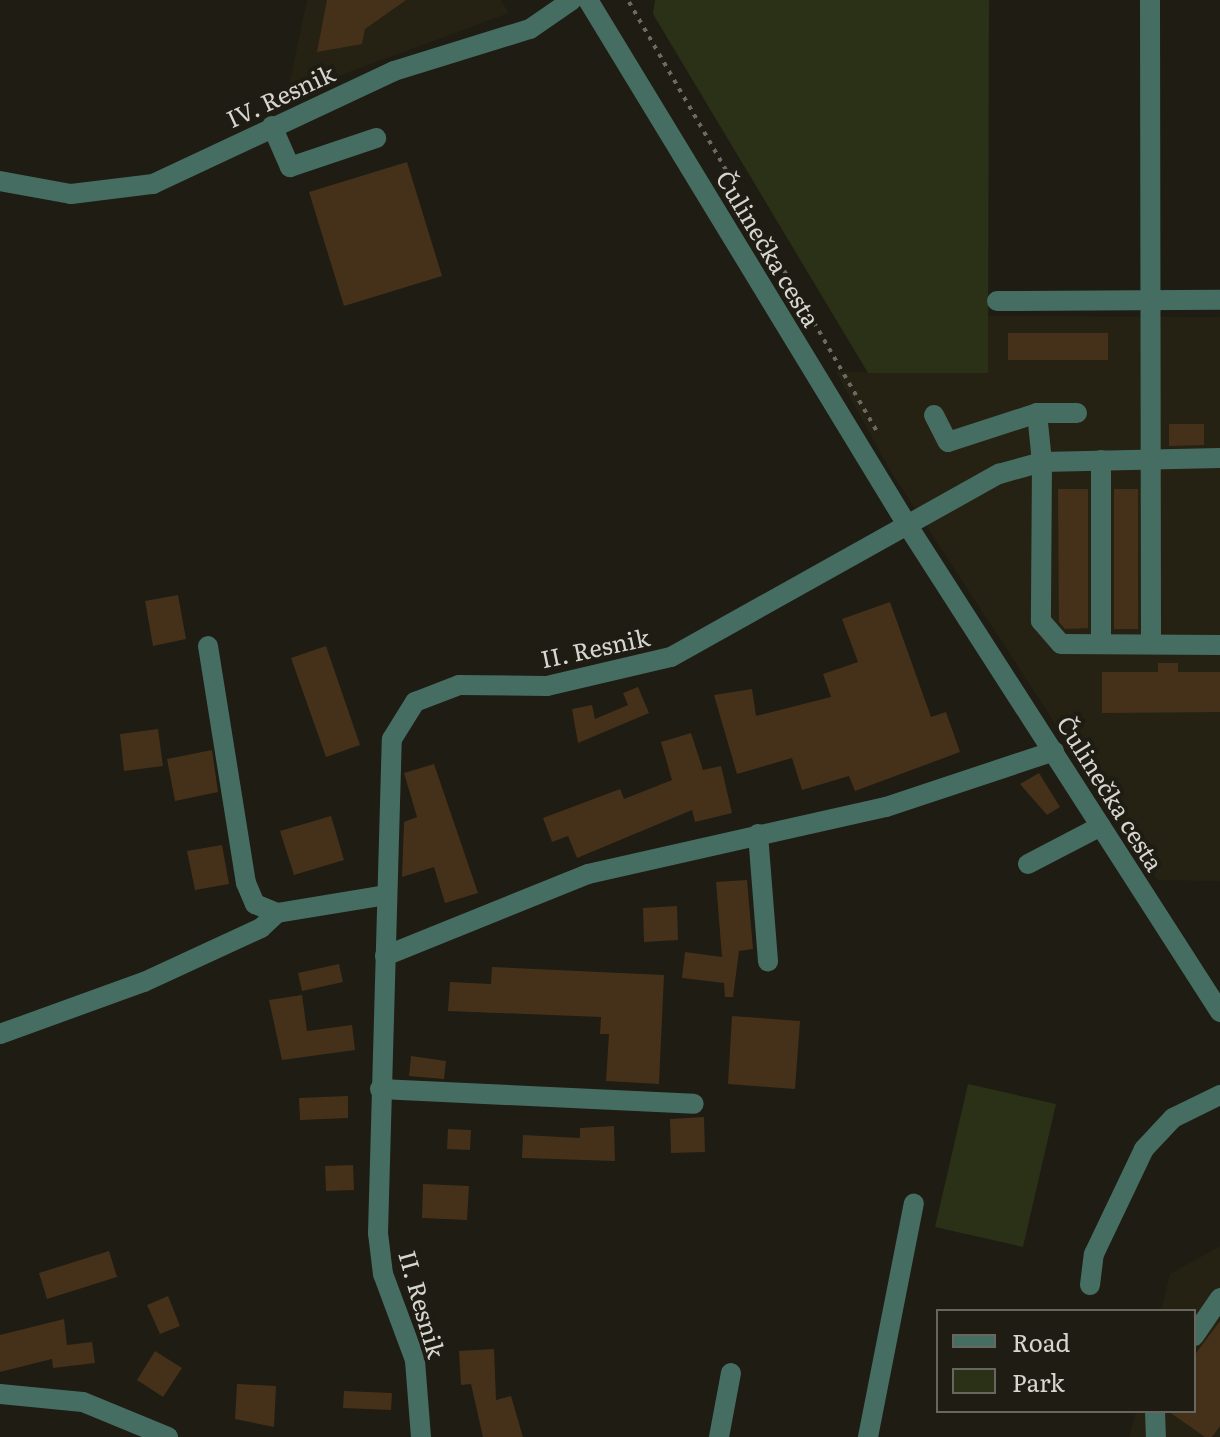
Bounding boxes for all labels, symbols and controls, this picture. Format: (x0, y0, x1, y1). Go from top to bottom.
street label: IV. Resnik (221, 57, 339, 133)
street label: Čulinečka cesta (711, 165, 827, 331)
street label: II. Resnik (538, 621, 652, 673)
street label: Čulinečka cesta (1052, 710, 1170, 876)
street label: II. Resnik (394, 1247, 452, 1361)
legend (936, 1309, 1196, 1413)
text: Road (1012, 1324, 1070, 1359)
text: Park (1012, 1364, 1065, 1399)

